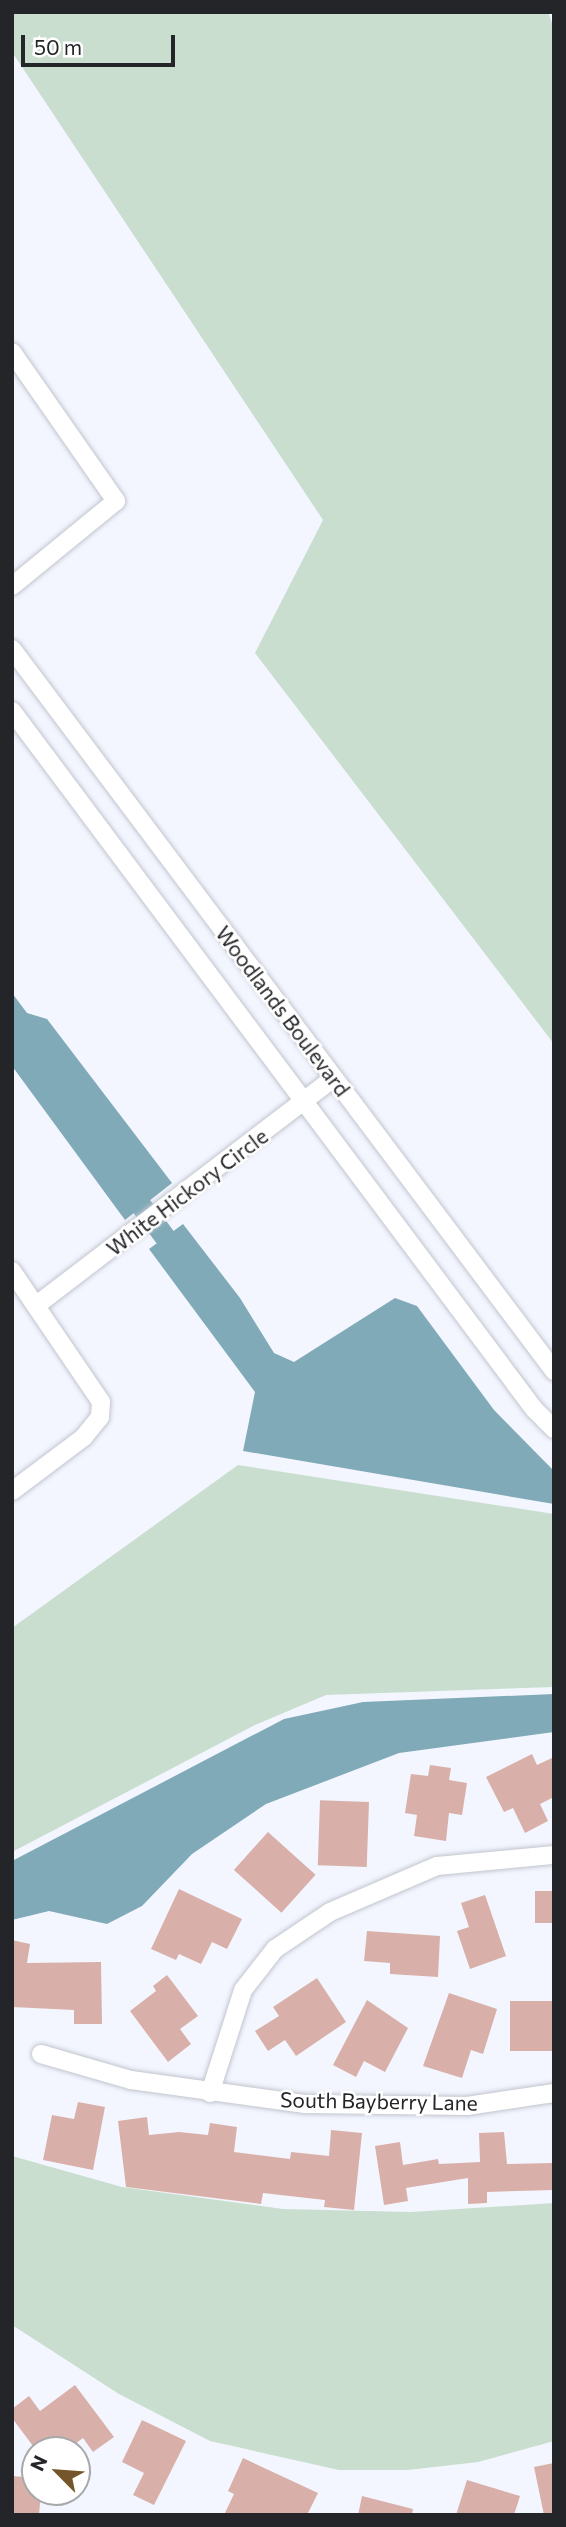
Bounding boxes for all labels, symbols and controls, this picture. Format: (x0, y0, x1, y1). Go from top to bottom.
scale bar (24, 21, 178, 65)
text: 50 m (34, 34, 82, 59)
street label: Woodlands Boulevard (211, 921, 355, 1101)
street label: White Hickory Circle (101, 1123, 273, 1261)
street label: South Bayberry Lane (280, 2087, 478, 2115)
north arrow (21, 2436, 91, 2506)
text: N (25, 2451, 52, 2474)

